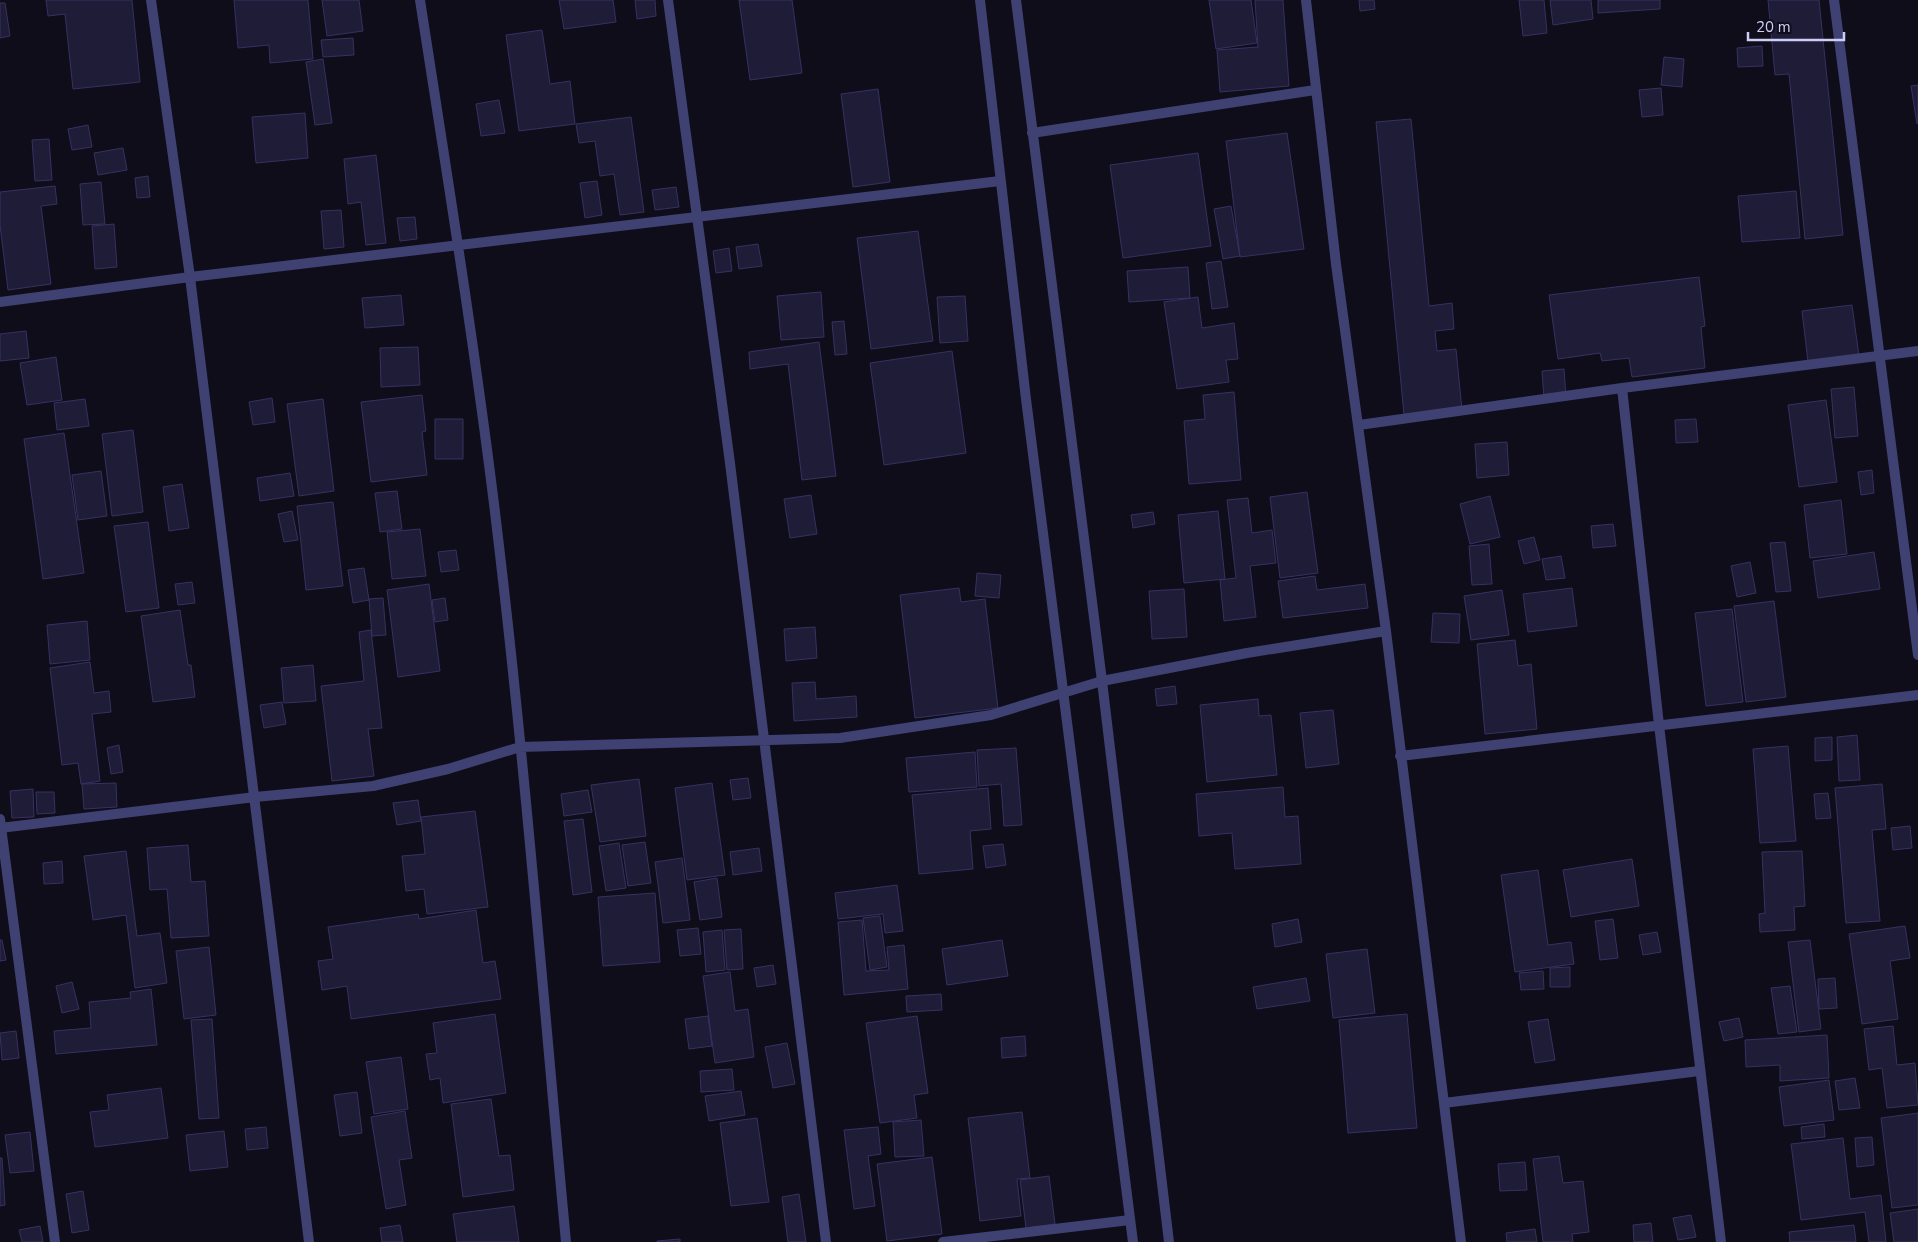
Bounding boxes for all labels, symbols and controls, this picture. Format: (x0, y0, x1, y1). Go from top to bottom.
scale bar (1748, 10, 1844, 42)
text: 20 m (1756, 17, 1791, 37)

